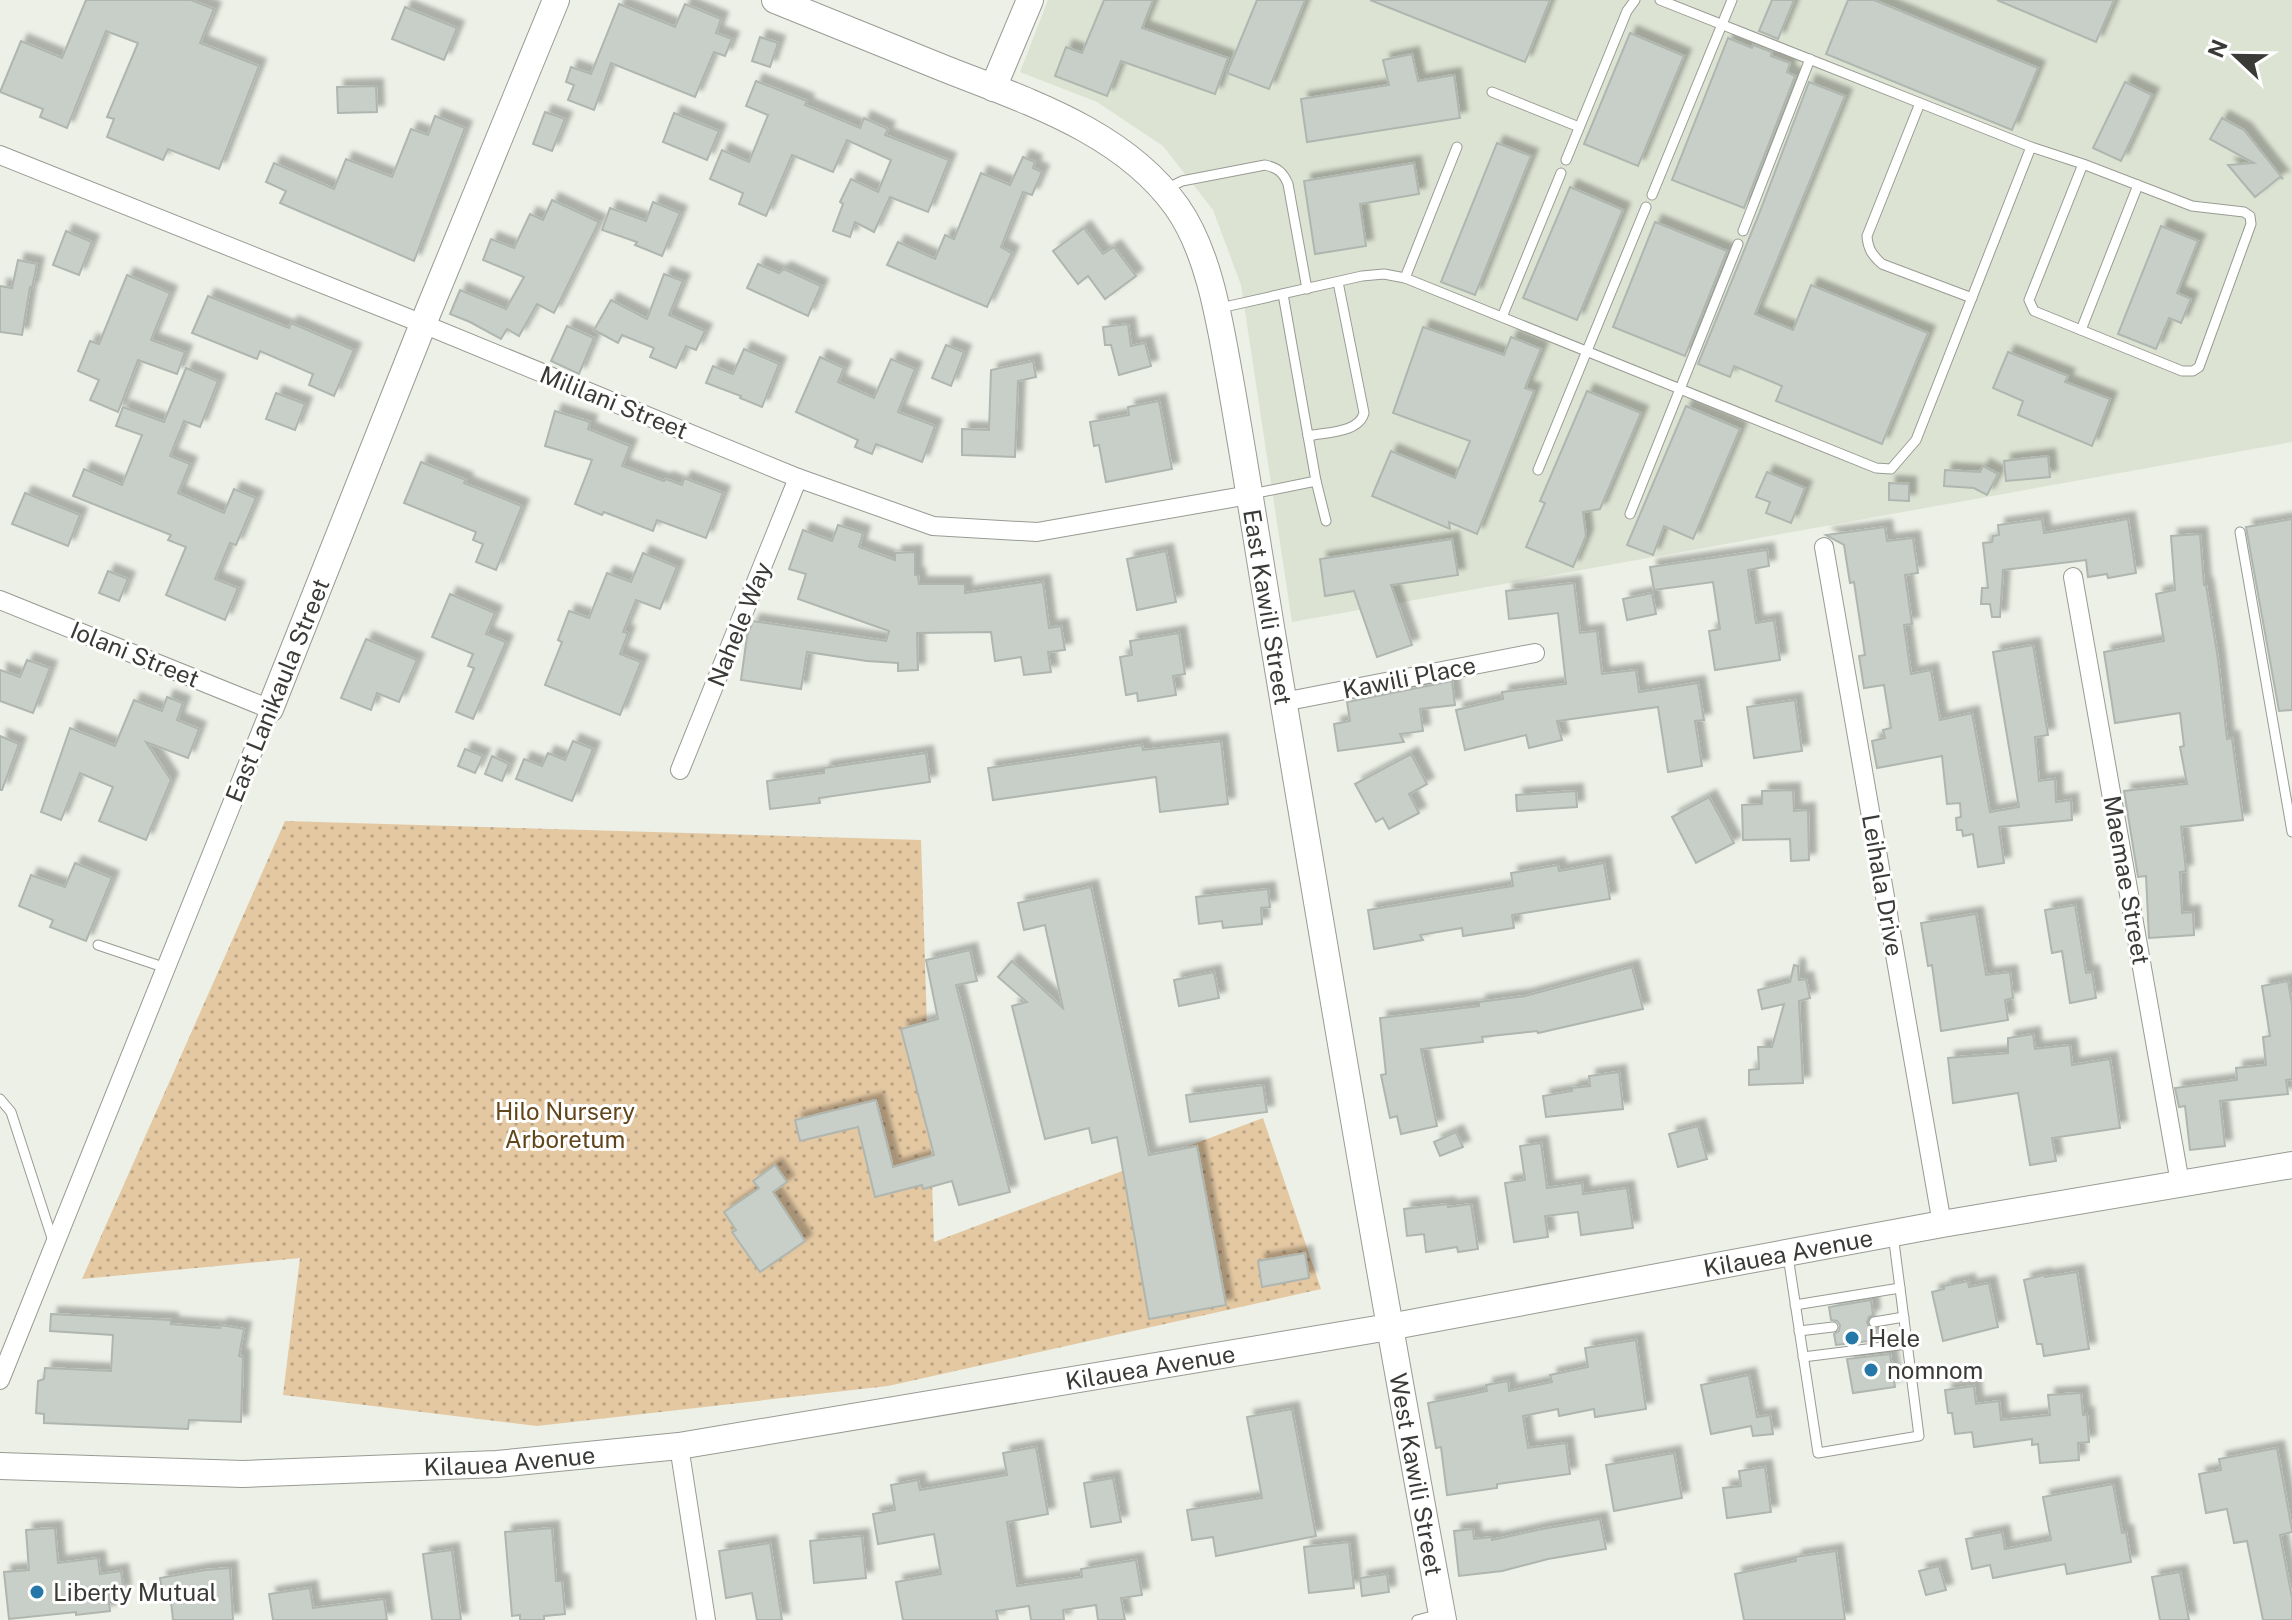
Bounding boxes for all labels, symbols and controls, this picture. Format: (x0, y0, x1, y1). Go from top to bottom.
north arrow (2196, 16, 2276, 96)
text: N (2202, 36, 2233, 61)
street label: Mililani Street (536, 360, 692, 444)
street label: East Kawili Street (1238, 507, 1298, 707)
street label: Nahele Way (701, 558, 777, 690)
street label: East Lanikaula Street (219, 574, 335, 806)
street label: Iolani Street (67, 615, 203, 693)
street label: Kawili Place (1340, 650, 1478, 704)
street label: Maemae Street (2098, 793, 2156, 967)
street label: Leihala Drive (1857, 812, 1909, 958)
park label: Hilo Nursery Arboretum (495, 1097, 635, 1153)
street label: Kilauea Avenue (1701, 1223, 1875, 1282)
place label: Hele (1868, 1324, 1920, 1352)
marker: Hele (1843, 1329, 1861, 1347)
street label: Kilauea Avenue (1063, 1339, 1237, 1395)
place label: nomnom (1887, 1356, 1983, 1384)
marker: nomnom (1862, 1361, 1880, 1379)
street label: West Kawili Street (1384, 1371, 1449, 1578)
street label: Kilauea Avenue (423, 1440, 597, 1481)
place label: Liberty Mutual (53, 1578, 217, 1606)
marker: Liberty Mutual (28, 1583, 46, 1601)

